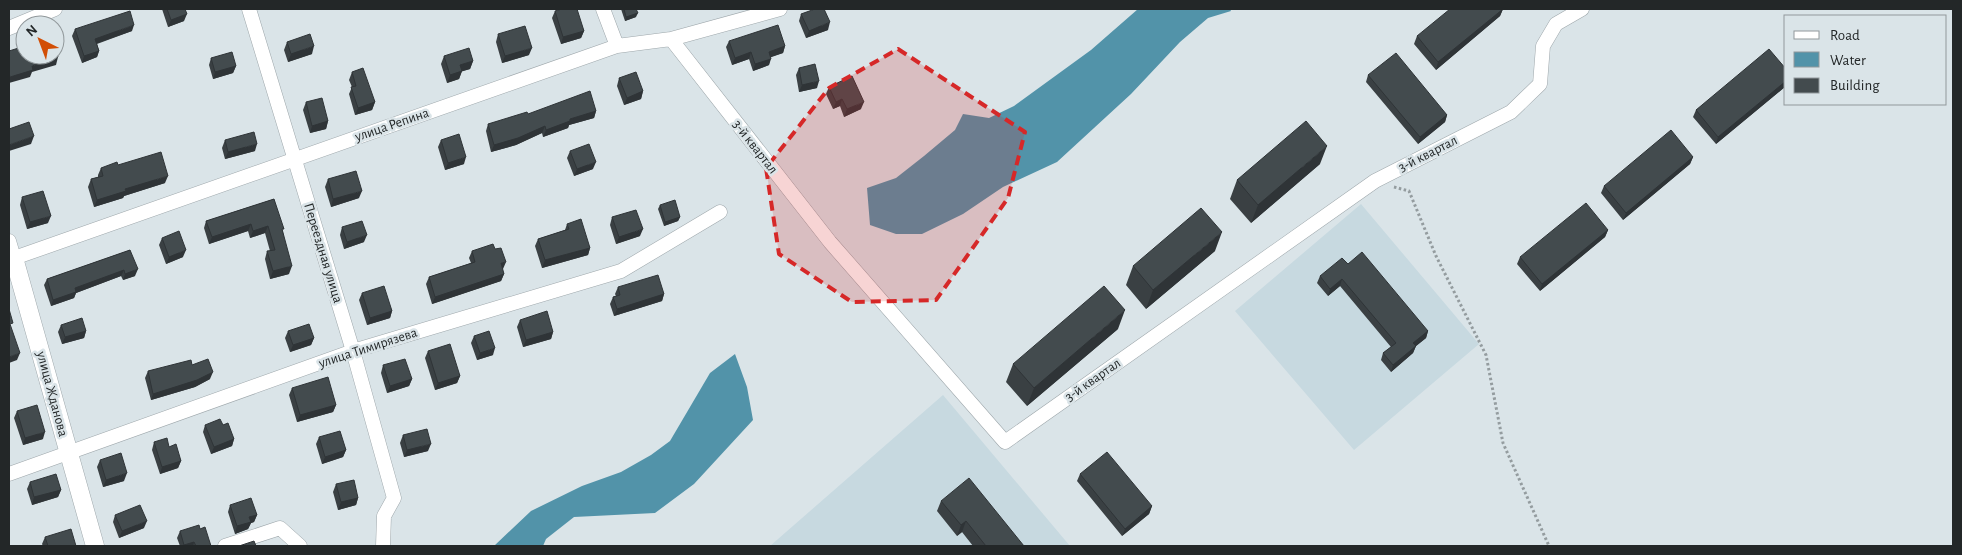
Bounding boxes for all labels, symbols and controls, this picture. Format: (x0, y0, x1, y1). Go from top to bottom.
north arrow (15, 15, 65, 65)
legend (1784, 15, 1947, 105)
text: N (24, 23, 40, 40)
text: Road (1830, 28, 1860, 43)
text: Water (1830, 53, 1866, 68)
text: Building (1830, 78, 1880, 93)
street label: улица Репина (352, 106, 431, 145)
street label: 3-й квартал (730, 117, 780, 177)
street label: 3-й квартал (1396, 133, 1460, 175)
street label: Переездная улица (301, 201, 345, 305)
street label: улица Тимирязева (316, 325, 420, 371)
street label: улица Жданова (34, 349, 70, 439)
street label: 3-й квартал (1063, 356, 1123, 404)

